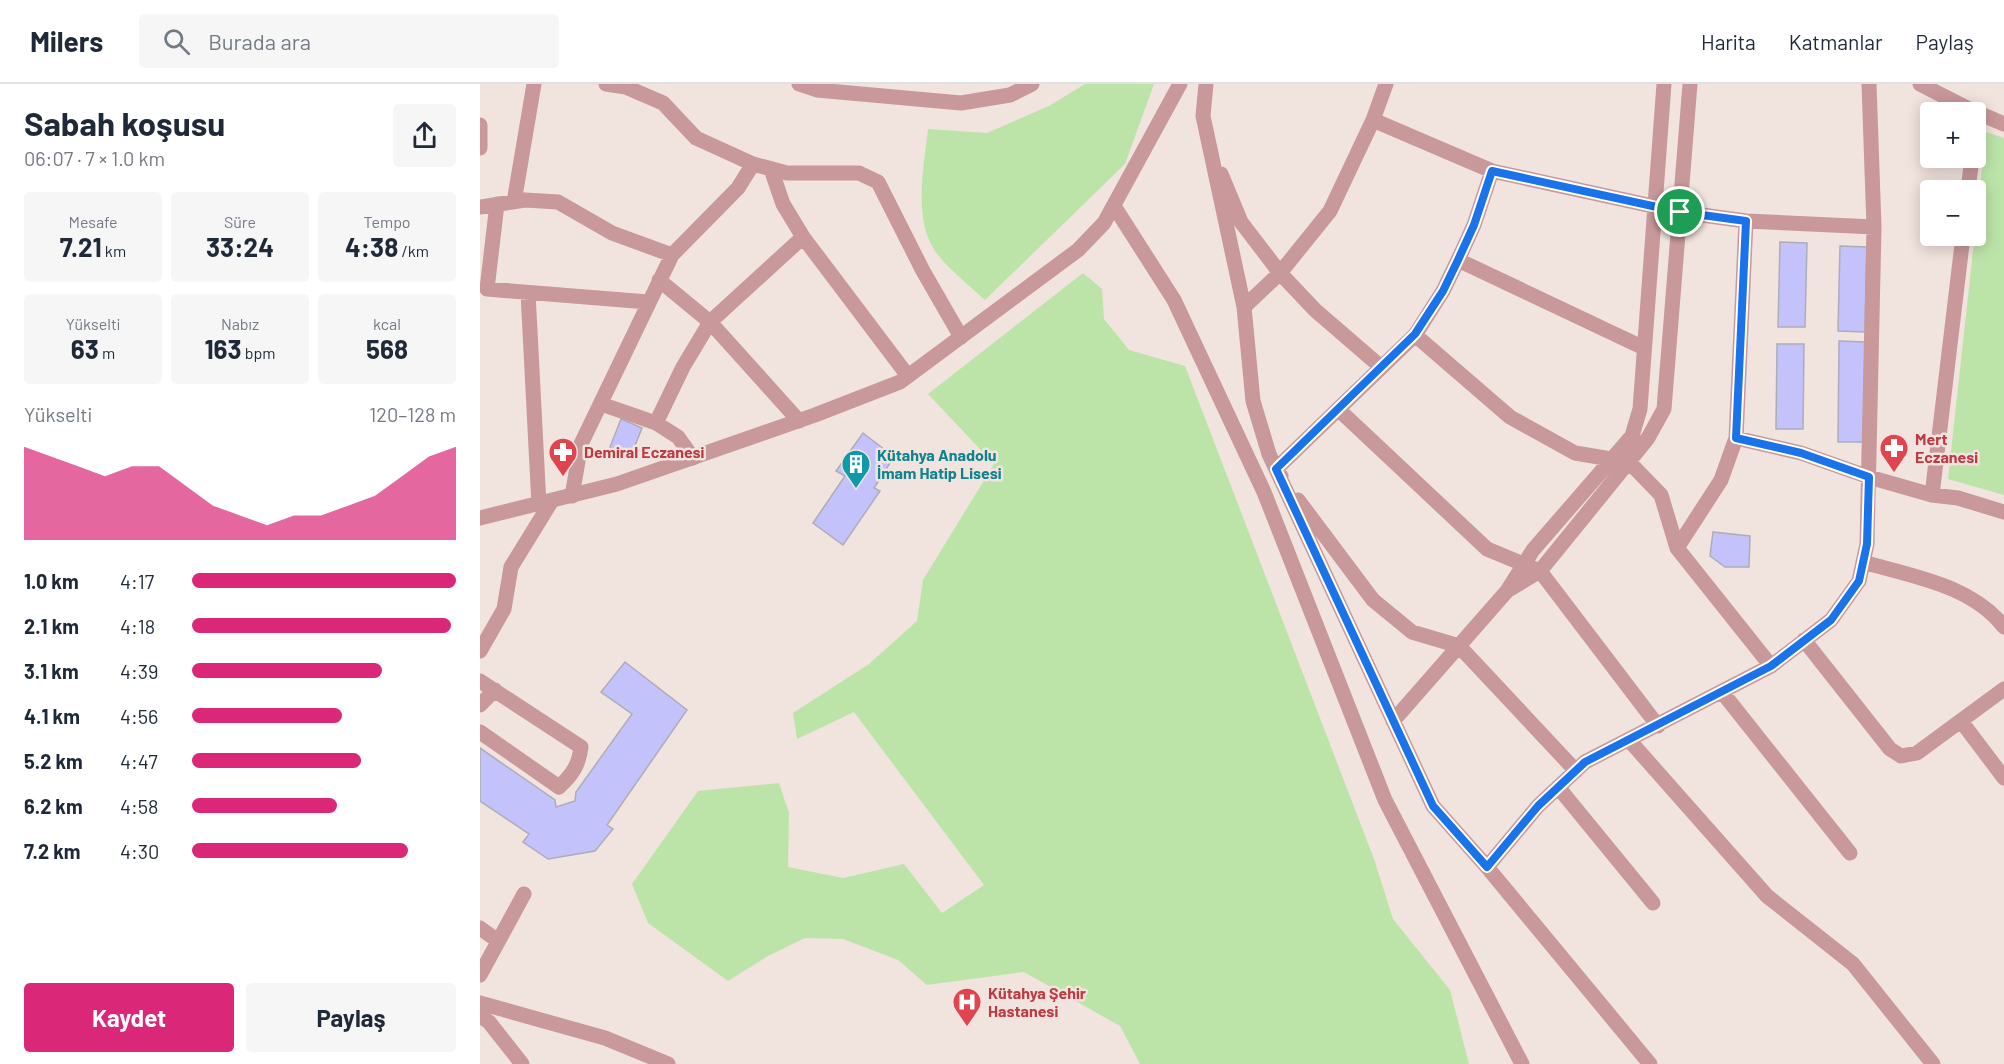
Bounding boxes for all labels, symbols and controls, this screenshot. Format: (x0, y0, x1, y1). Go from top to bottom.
search box (139, 14, 559, 68)
text: Milers (30, 24, 103, 58)
icon: search (160, 25, 193, 58)
text: Burada ara (208, 28, 311, 54)
text: Harita (1701, 29, 1756, 54)
text: Katmanlar (1789, 29, 1883, 54)
text: Paylaş (1916, 29, 1974, 54)
map controls (1920, 102, 1986, 246)
button: + (1920, 102, 1986, 168)
text: Sabah koşusu (24, 103, 225, 143)
button: share (393, 104, 456, 167)
text: 06:07 · 7 × 1.0 km (24, 146, 165, 170)
button: − (1920, 180, 1986, 246)
pin (1654, 186, 1705, 237)
icon: arrive (1663, 195, 1696, 228)
text: Mesafe (68, 212, 118, 231)
text: Süre (224, 212, 256, 231)
text: Tempo (363, 212, 411, 231)
text: 7.21 (60, 231, 102, 262)
text: 33:24 (206, 231, 274, 262)
text: 4:38 (345, 231, 398, 262)
text: km (102, 241, 126, 260)
text: /km (398, 241, 429, 260)
text: Yükselti (66, 314, 120, 333)
text: Nabız (221, 314, 259, 333)
text: kcal (373, 314, 401, 333)
text: 63 (71, 333, 99, 364)
text: 163 (204, 333, 242, 364)
text: 568 (366, 333, 408, 364)
text: m (99, 343, 115, 362)
text: bpm (242, 343, 276, 362)
text: Yükselti (24, 402, 92, 426)
text: 120–128 m (369, 402, 456, 426)
place label: Mert Eczanesi (1915, 429, 1978, 466)
pharmacy icon: Mert Eczanesi (1878, 432, 1910, 474)
pharmacy icon: Demiral Eczanesi (547, 436, 579, 478)
place label: Demiral Eczanesi (584, 442, 705, 461)
place label: Kütahya Anadolu İmam Hatip Lisesi (877, 445, 1002, 482)
building icon: Kütahya Anadolu İmam Hatip Lisesi (840, 448, 872, 490)
text: 1.0 km (24, 569, 79, 593)
text: 4:17 (120, 569, 154, 593)
text: 2.1 km (24, 614, 79, 638)
text: 4:18 (120, 614, 155, 638)
text: 3.1 km (24, 659, 79, 683)
text: 4:39 (120, 659, 159, 683)
text: 4.1 km (24, 704, 80, 728)
text: 4:56 (120, 704, 158, 728)
text: 5.2 km (24, 749, 83, 773)
text: 4:47 (120, 749, 158, 773)
text: 6.2 km (24, 794, 83, 818)
text: 4:58 (120, 794, 159, 818)
text: 7.2 km (24, 839, 81, 863)
text: 4:30 (120, 839, 159, 863)
button: Kaydet (24, 983, 234, 1052)
button: Paylaş (246, 983, 456, 1052)
place label: Kütahya Şehir Hastanesi (988, 983, 1086, 1020)
hospital icon: Kütahya Şehir Hastanesi (951, 986, 983, 1028)

